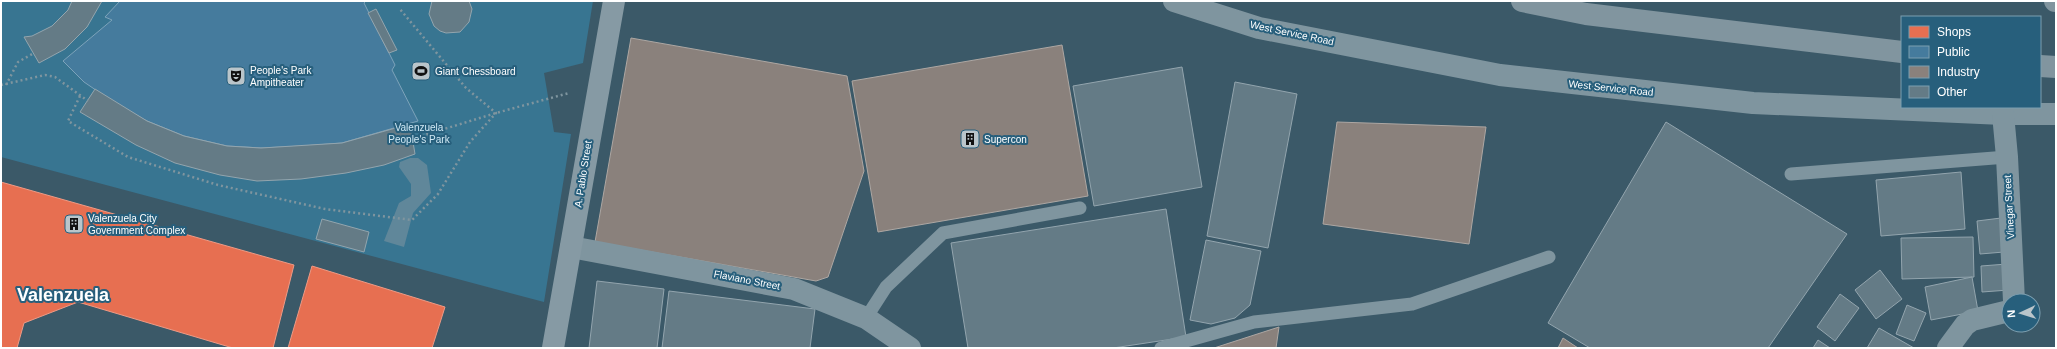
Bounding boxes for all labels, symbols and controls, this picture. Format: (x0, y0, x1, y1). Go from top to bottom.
legend (1901, 16, 2041, 108)
street label: West Service Road (1249, 19, 1335, 47)
text: Shops (1937, 25, 1971, 39)
text: Public (1937, 45, 1970, 59)
sports icon: Giant Chessboard (410, 60, 432, 82)
theatre icon: People's Park Ampitheater (225, 65, 247, 87)
place label: People's Park Ampitheater (250, 65, 312, 88)
text: Industry (1937, 65, 1980, 79)
place label: Giant Chessboard (435, 66, 516, 77)
street label: West Service Road (1568, 78, 1654, 98)
text: Other (1937, 85, 1967, 99)
park label: Valenzuela People's Park (388, 122, 451, 145)
building icon: Supercon (959, 128, 981, 150)
place label: Supercon (984, 134, 1027, 145)
street label: A. Pablo Street (572, 140, 594, 208)
street label: Vinegar Street (2002, 175, 2016, 239)
building icon: Valenzuela City Government Complex (63, 213, 85, 235)
place label: Valenzuela City Government Complex (88, 213, 185, 236)
street label: Flaviano Street (713, 268, 781, 292)
district label: Valenzuela (17, 285, 110, 305)
north arrow (2001, 293, 2041, 333)
text: N (2005, 309, 2017, 318)

